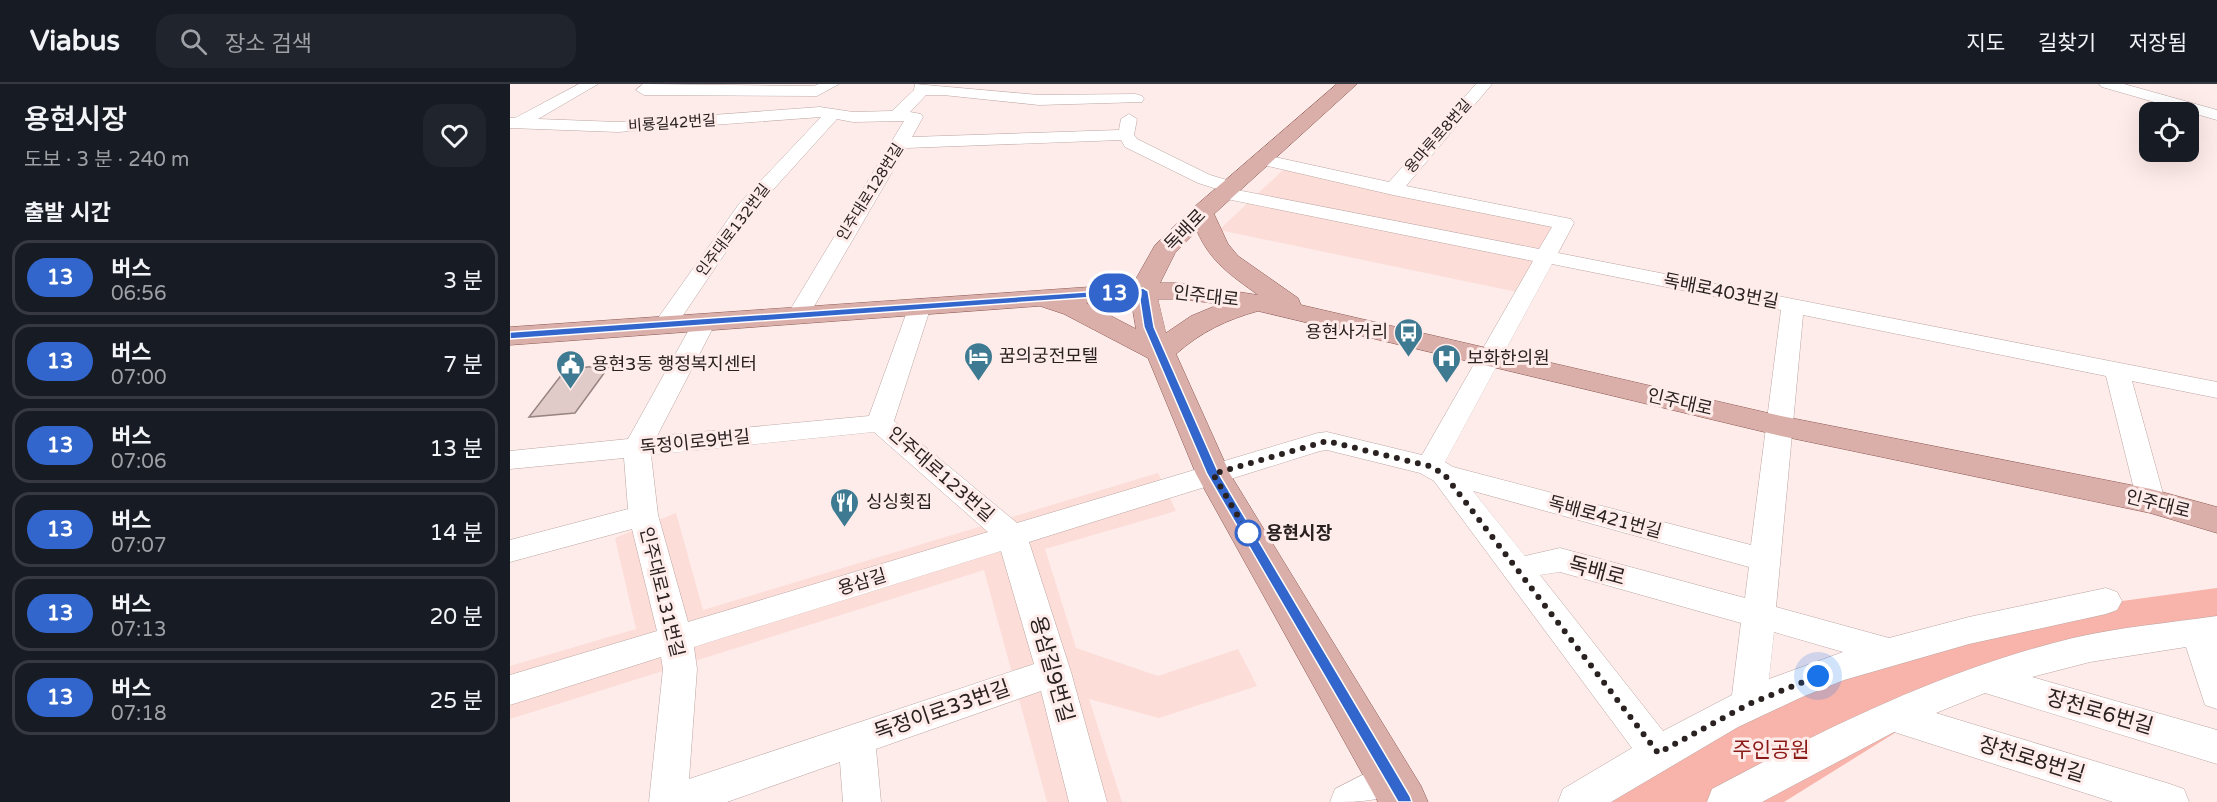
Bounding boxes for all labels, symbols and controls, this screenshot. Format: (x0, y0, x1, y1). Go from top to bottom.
search box (156, 14, 576, 68)
text: Viabus (30, 24, 120, 58)
icon: search (177, 25, 210, 58)
text: 장소 검색 (225, 31, 312, 57)
text: 지도 (1966, 31, 2005, 56)
text: 길찾기 (2038, 31, 2096, 56)
text: 저장됨 (2129, 31, 2187, 56)
street label: 용마루로8번길 (1401, 95, 1475, 177)
map controls (2139, 102, 2199, 162)
button: locate (2139, 102, 2199, 162)
text: 용현시장 (24, 103, 127, 137)
button: heart (423, 104, 486, 167)
street label: 비룡길42번길 (628, 111, 716, 135)
street label: 인주대로128번길 (833, 140, 907, 244)
text: 도보 · 3 분 · 240 m (24, 148, 189, 172)
street label: 인주대로132번길 (692, 180, 774, 280)
text: 출발 시간 (24, 200, 111, 226)
street label: 독배로 (1160, 204, 1210, 256)
text: 버스 (111, 256, 151, 282)
text: 13 (47, 265, 73, 290)
text: 3 분 (443, 268, 483, 294)
street label: 독배로403번길 (1662, 269, 1780, 313)
line badge: 13 (1087, 274, 1141, 312)
text: 13 (1101, 281, 1127, 306)
street label: 인주대로 (1172, 281, 1240, 311)
text: 06:56 (111, 282, 166, 306)
bus stop icon: 용현사거리 (1393, 316, 1425, 358)
place label: 용현사거리 (1305, 321, 1388, 343)
text: 버스 (111, 340, 151, 366)
hotel icon: 꿈의궁전모텔 (962, 340, 994, 382)
hospital icon: 보화한의원 (1430, 342, 1462, 384)
place label: 꿈의궁전모텔 (999, 345, 1098, 367)
place label: 보화한의원 (1467, 347, 1550, 369)
public building icon: 용현3동 행정복지센터 (555, 348, 587, 390)
text: 13 (47, 349, 73, 374)
text: 7 분 (443, 352, 483, 378)
place label: 용현3동 행정복지센터 (592, 353, 757, 375)
text: 07:00 (111, 366, 166, 390)
street label: 인주대로 (1645, 384, 1715, 420)
street label: 인주대로123번길 (883, 422, 999, 526)
text: 버스 (111, 424, 151, 450)
street label: 독정이로9번길 (639, 425, 751, 459)
text: 13 (47, 433, 73, 458)
text: 13 분 (429, 436, 483, 462)
text: 07:06 (111, 450, 166, 474)
street label: 인주대로 (2123, 485, 2193, 523)
restaurant icon: 싱싱횟집 (829, 486, 861, 528)
place label: 싱싱횟집 (866, 491, 932, 513)
street label: 독배로421번길 (1546, 491, 1664, 543)
text: 버스 (111, 508, 151, 534)
text: 13 (47, 517, 73, 542)
text: 14 분 (429, 520, 483, 546)
marker: 용현시장 (1235, 520, 1261, 546)
place label: 용현시장 (1266, 522, 1333, 544)
street label: 인주대로131번길 (635, 525, 689, 659)
text: 07:07 (111, 534, 166, 558)
street label: 독배로 (1566, 552, 1628, 591)
street label: 용삼길 (835, 564, 889, 600)
text: 버스 (111, 592, 151, 618)
text: 13 (47, 601, 73, 626)
text: 20 분 (429, 604, 483, 630)
street label: 용삼길9번길 (1024, 613, 1079, 725)
text: 07:13 (111, 618, 166, 642)
your location (1803, 661, 1833, 691)
street label: 독정이로33번길 (871, 675, 1014, 745)
text: 버스 (111, 676, 151, 702)
text: 13 (47, 685, 73, 710)
street label: 장천로6번길 (2044, 685, 2156, 740)
text: 25 분 (429, 688, 483, 714)
text: 07:18 (111, 702, 166, 726)
street label: 장천로8번길 (1976, 731, 2088, 787)
park label: 주인공원 (1732, 738, 1810, 763)

